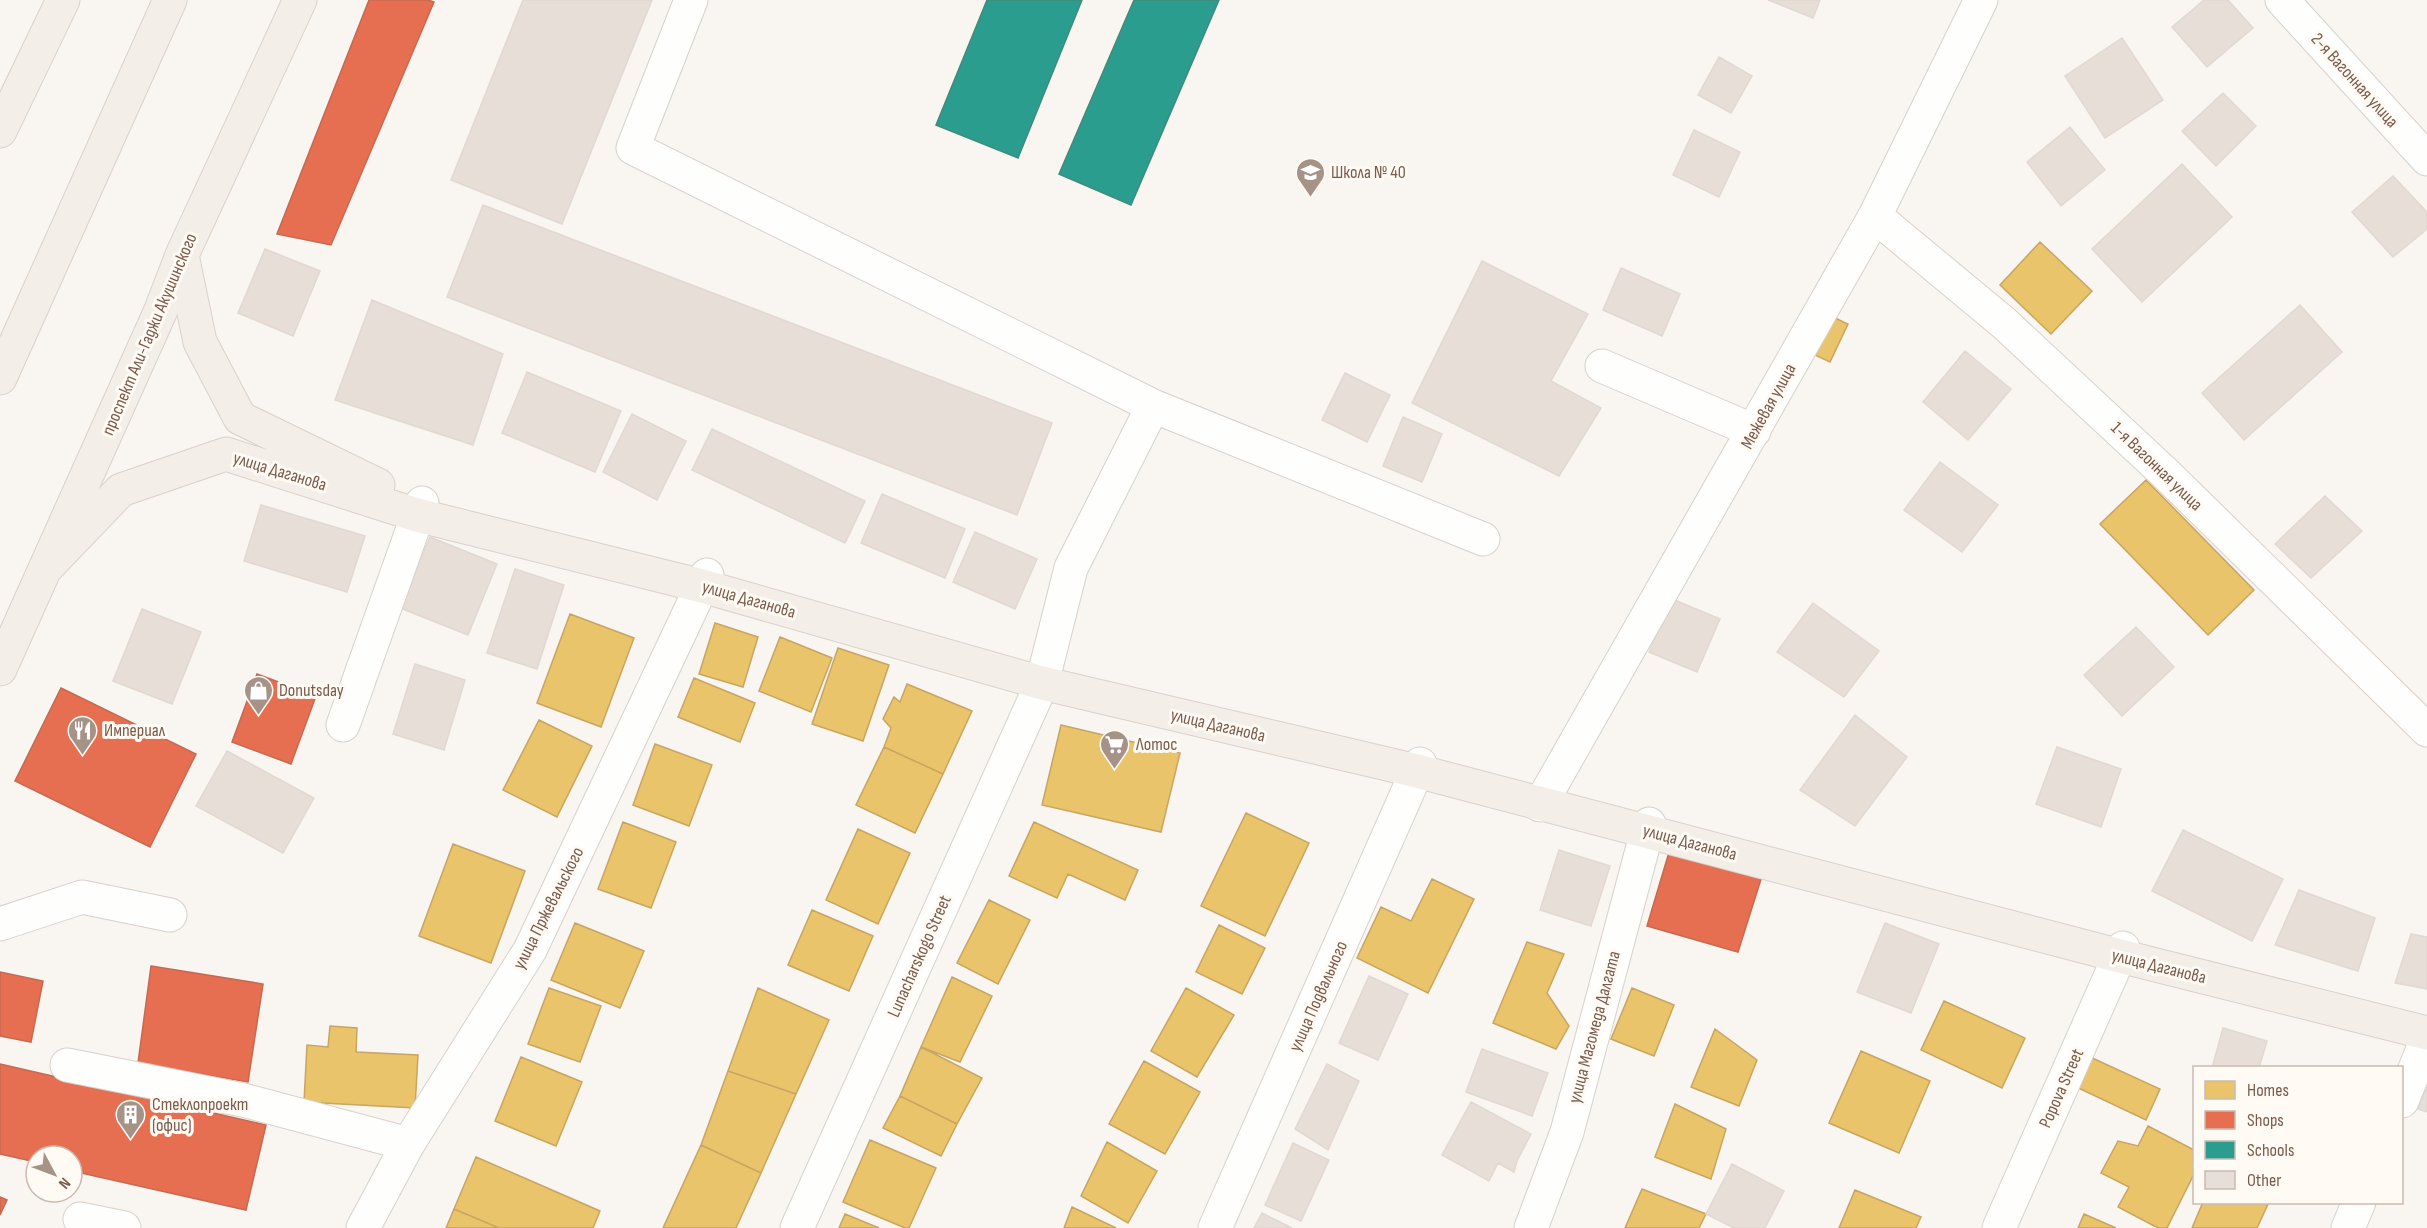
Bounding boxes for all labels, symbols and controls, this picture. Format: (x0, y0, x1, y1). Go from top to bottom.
street label: 2-я Вагонная улица (2307, 29, 2403, 132)
school or university icon: Школа № 40 (1294, 156, 1326, 198)
place label: Школа № 40 (1331, 162, 1406, 183)
street label: проспект Али-Гаджи Акушинского (97, 230, 202, 438)
street label: Межевая улица (1736, 360, 1801, 453)
street label: 1-я Вагонная улица (2107, 417, 2207, 515)
street label: улица Даганова (231, 447, 329, 496)
street label: улица Даганова (700, 576, 798, 623)
shop icon: Donutsday (242, 674, 274, 716)
place label: Donutsday (279, 680, 344, 701)
street label: улица Даганова (1169, 704, 1267, 747)
restaurant icon: Империал (67, 714, 99, 756)
place label: Империал (104, 720, 166, 741)
supermarket icon: Лотос (1099, 728, 1131, 770)
place label: Лотос (1135, 734, 1178, 755)
street label: улица Даганова (1641, 820, 1739, 865)
street label: улица Пржевальского (509, 844, 588, 973)
street label: Lunacharskogo Street (883, 891, 956, 1021)
street label: улица Подвального (1285, 938, 1352, 1055)
street label: улица Даганова (2110, 945, 2208, 988)
street label: улица Магомеда Далгата (1564, 949, 1625, 1106)
street label: Popova Street (2035, 1045, 2088, 1131)
legend (2193, 1066, 2403, 1204)
text: Homes (2247, 1080, 2289, 1101)
place label: Стеклопроект (офис) (152, 1094, 248, 1136)
building icon: Стеклопроект (офис) (115, 1098, 147, 1140)
text: Shops (2247, 1110, 2284, 1131)
text: Schools (2247, 1140, 2294, 1161)
north arrow (24, 1144, 84, 1204)
text: Other (2247, 1170, 2281, 1191)
text: N (54, 1173, 74, 1192)

